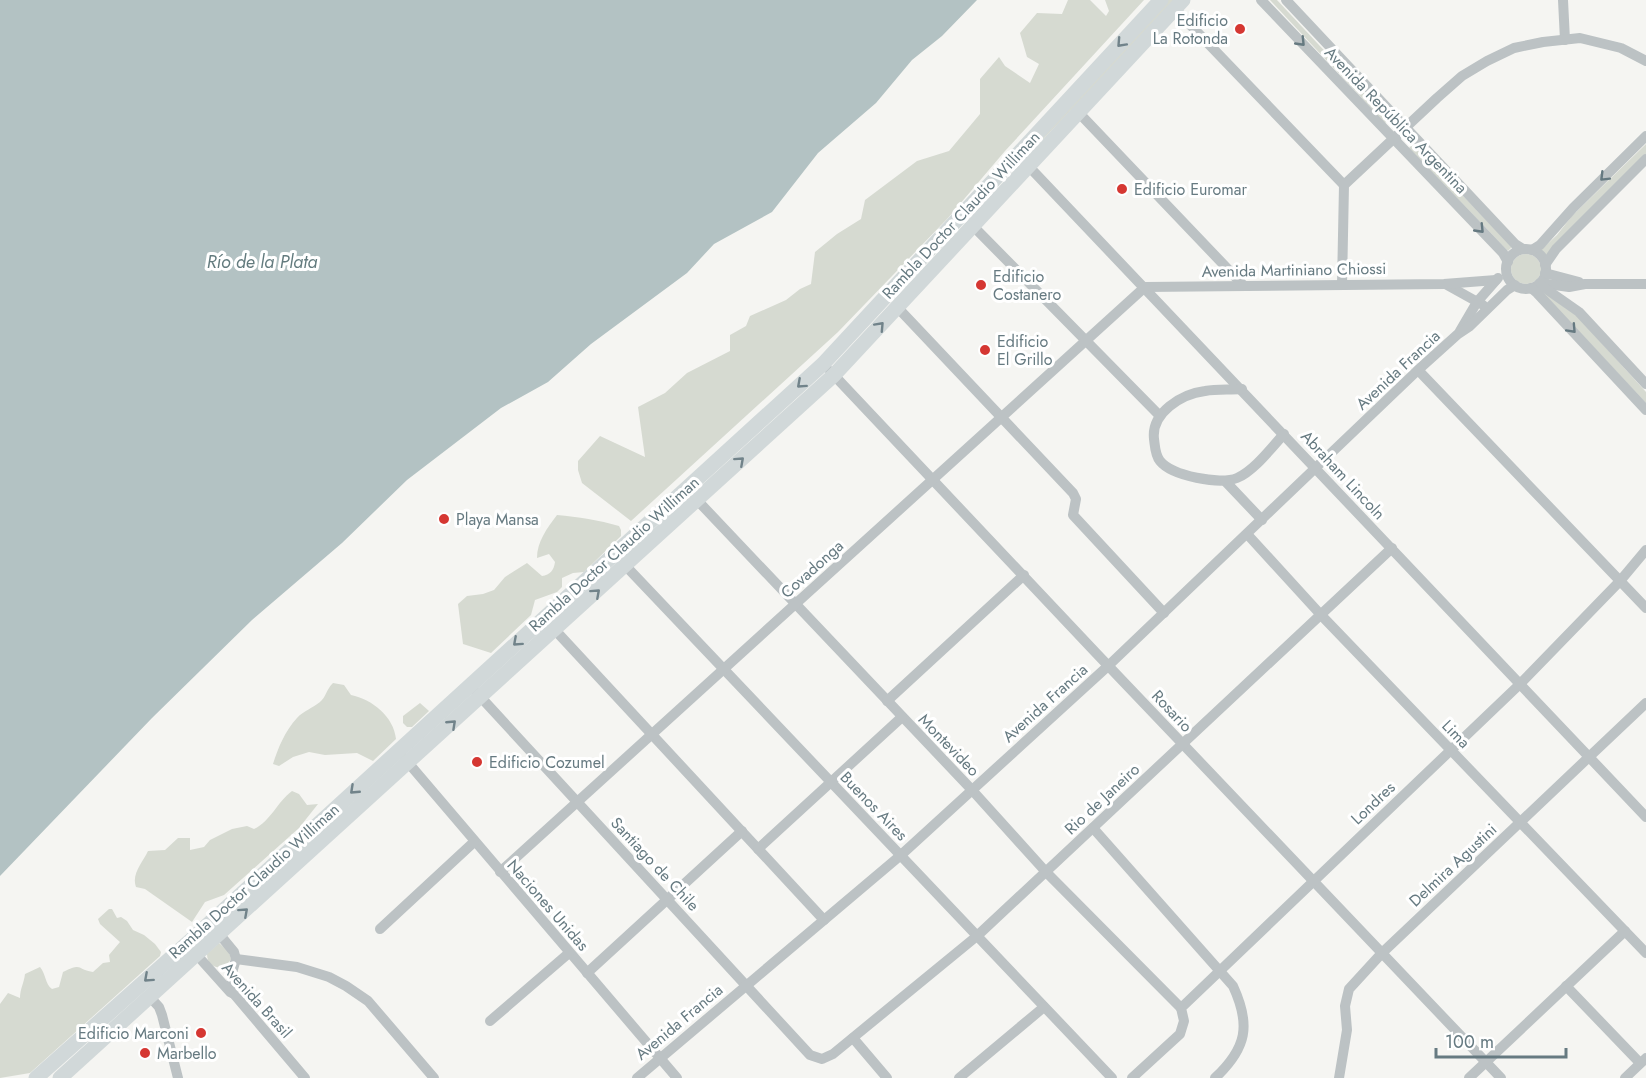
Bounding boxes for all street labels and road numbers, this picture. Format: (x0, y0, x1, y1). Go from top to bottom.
street label: Avenida República Argentina (1319, 41, 1473, 199)
street label: Rambla Doctor Claudio Williman (877, 126, 1045, 304)
street label: Avenida Martiniano Chiossi (1202, 257, 1386, 283)
street label: Avenida Francia (1351, 325, 1445, 415)
street label: Abraham Lincoln (1296, 425, 1390, 525)
street label: Rambla Doctor Claudio Williman (524, 471, 704, 637)
street label: Covadonga (776, 535, 848, 603)
street label: Avenida Francia (997, 658, 1093, 748)
street label: Rosario (1146, 685, 1198, 737)
street label: Montevideo (913, 709, 985, 782)
street label: Lima (1437, 715, 1475, 753)
street label: Rio de Janeiro (1059, 758, 1145, 840)
street label: Buenos Aires (835, 766, 913, 846)
street label: Londres (1346, 776, 1400, 830)
street label: Rambla Doctor Claudio Williman (164, 798, 344, 964)
street label: Santiago de Chile (605, 812, 705, 916)
street label: Delmira Agustini (1404, 818, 1502, 912)
street label: Naciones Unidas (502, 854, 594, 956)
street label: Avenida Brasil (217, 957, 297, 1043)
street label: Avenida Francia (630, 979, 728, 1065)

